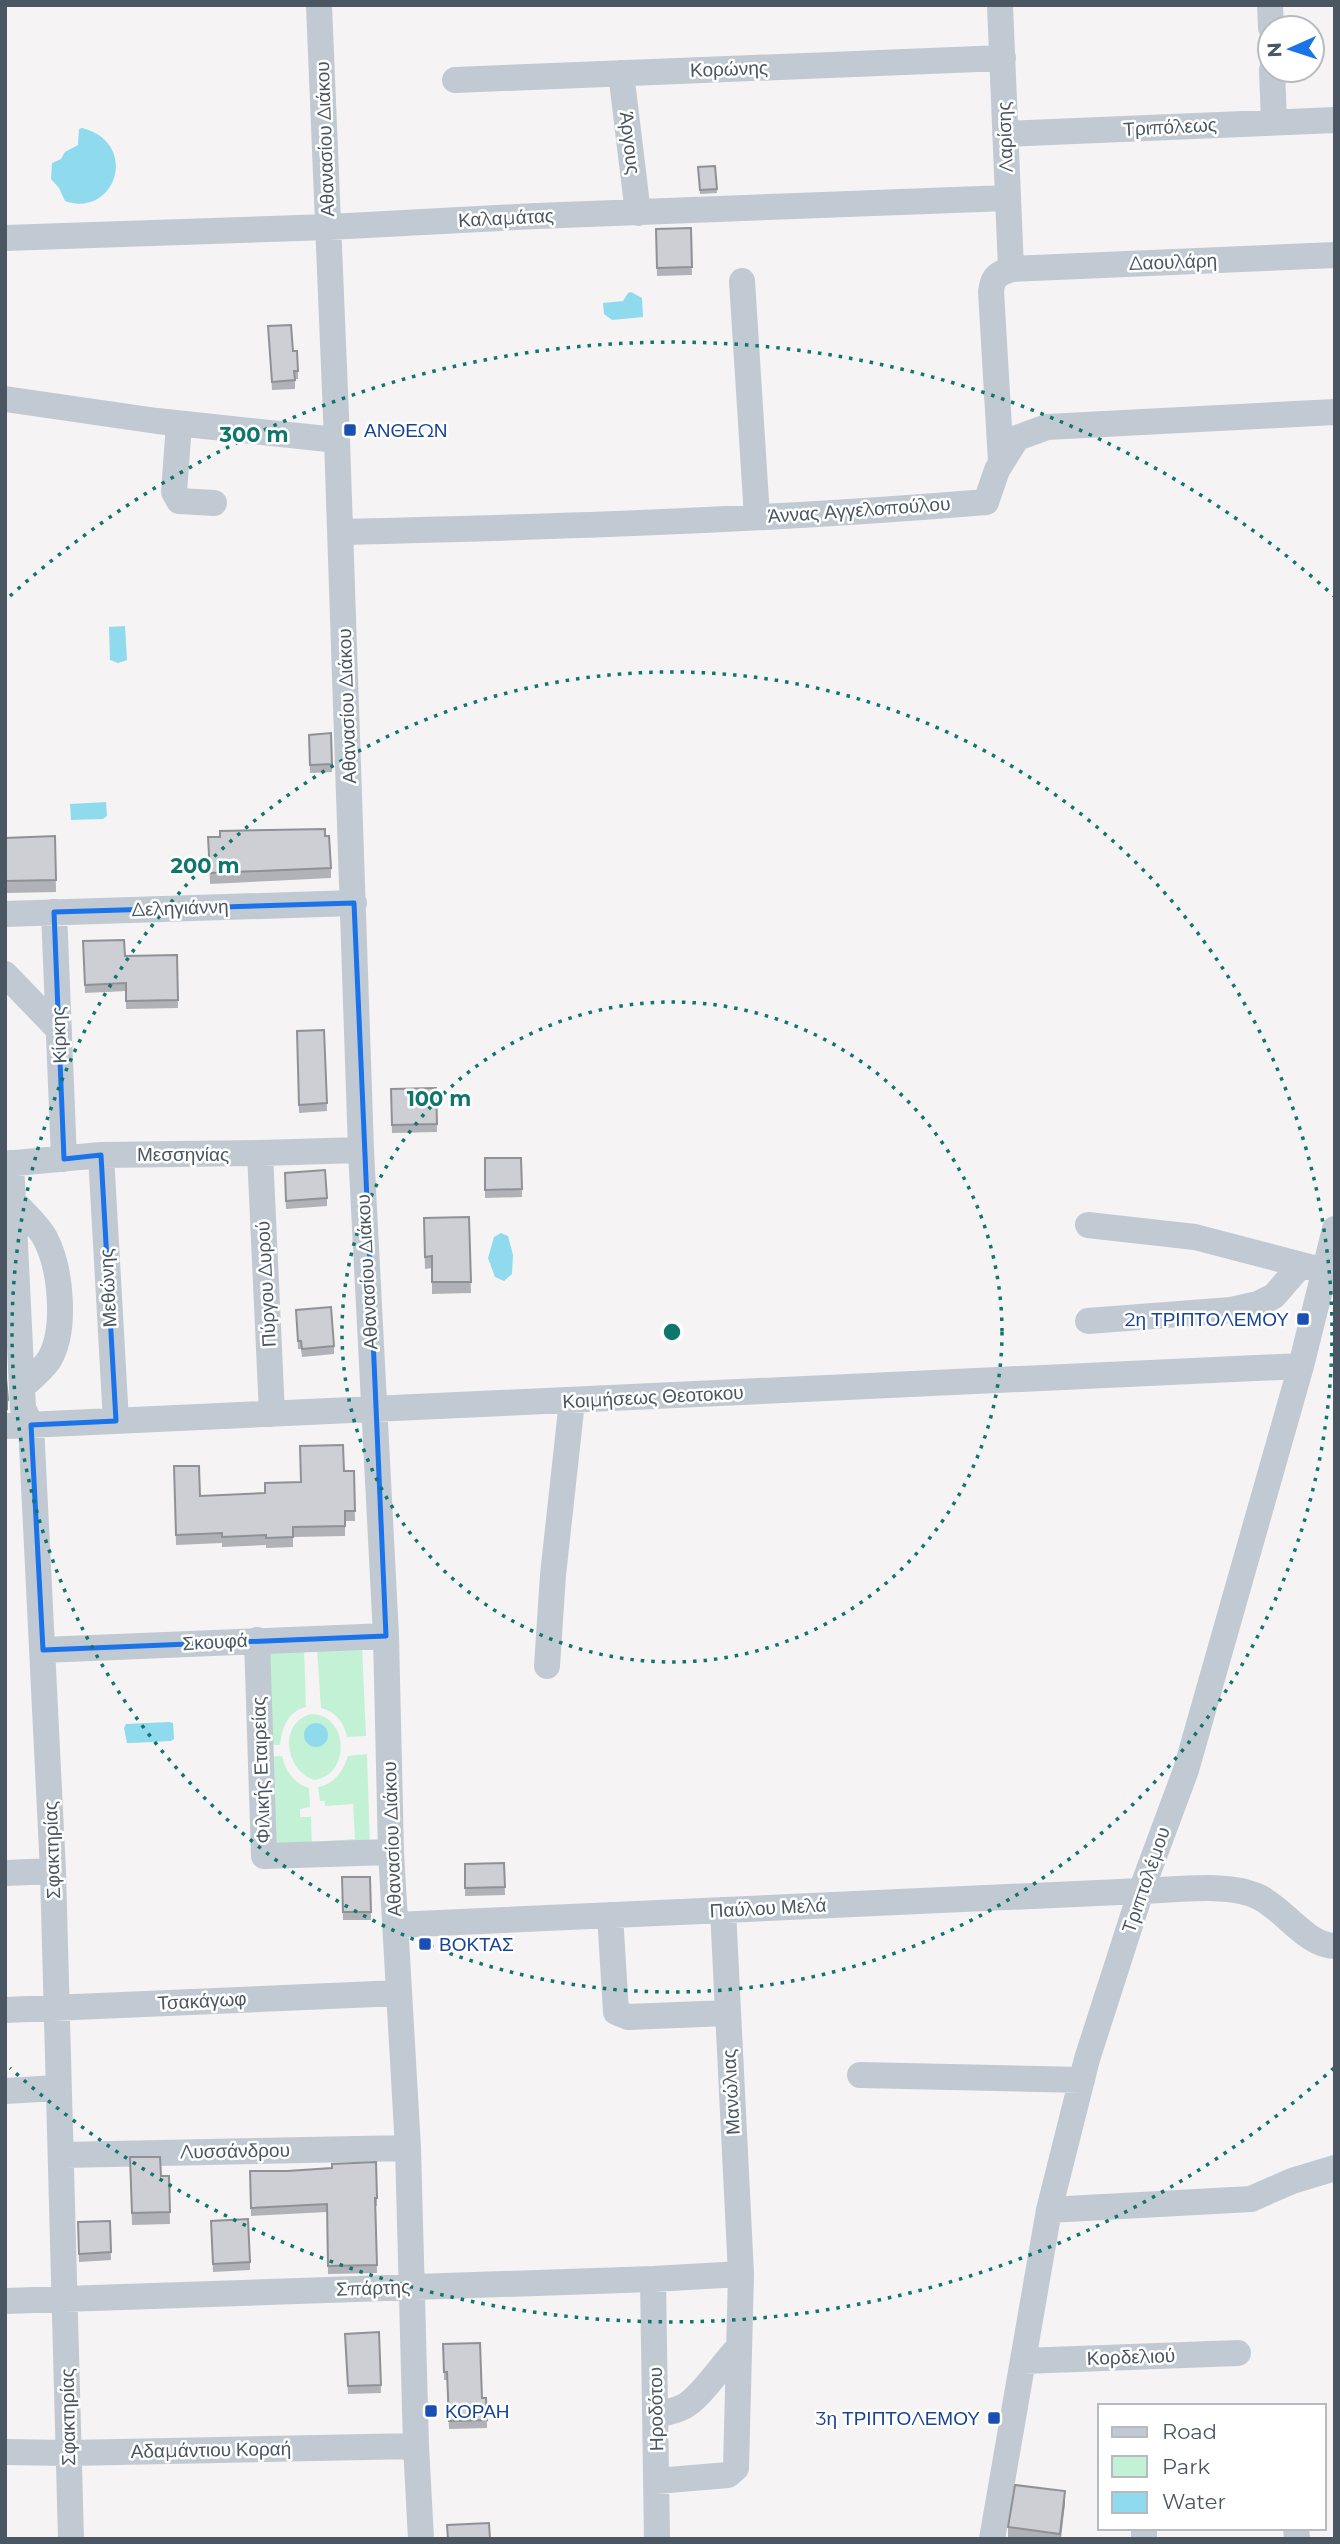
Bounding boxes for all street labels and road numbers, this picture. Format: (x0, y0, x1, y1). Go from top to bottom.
street label: Κορώνης (690, 56, 768, 82)
street label: Αθανασίου Διάκου (311, 61, 339, 217)
street label: Λαρίσης (992, 101, 1018, 173)
street label: Άργους (615, 110, 645, 176)
street label: Τριπόλεως (1123, 113, 1217, 141)
street label: Καλαμάτας (457, 204, 555, 232)
street label: Δαουλάρη (1129, 249, 1217, 275)
street label: Άννας Αγγελοπούλου (767, 492, 951, 528)
street label: Αθανασίου Διάκου (333, 628, 361, 784)
street label: Δεληγιάννη (131, 895, 229, 921)
street label: Κίρκης (47, 1006, 71, 1064)
street label: Μεσσηνίας (137, 1143, 229, 1166)
street label: Αθανασίου Διάκου (351, 1194, 383, 1350)
street label: Πύργου Δυρού (251, 1220, 281, 1348)
street label: Μεθώνης (94, 1248, 122, 1328)
street label: Κοιμήσεως Θεοτοκου (562, 1381, 744, 1413)
street label: Σκουφά (182, 1629, 248, 1655)
street label: Φιλικής Εταιρείας (247, 1696, 275, 1844)
street label: Αθανασίου Διάκου (378, 1761, 406, 1917)
street label: Σφακτηρίας (39, 1801, 65, 1899)
street label: Τριπτολέμου (1117, 1824, 1175, 1936)
street label: Παύλου Μελά (709, 1893, 827, 1923)
street label: Τσακάγωφ (157, 1987, 247, 2015)
street label: Μανώλιας (717, 2049, 745, 2135)
street label: Λυσσάνδρου (180, 2139, 290, 2163)
street label: Σπάρτης (336, 2275, 410, 2301)
street label: Κορδελιού (1086, 2344, 1176, 2370)
street label: Ηροδότου (644, 2367, 668, 2451)
street label: Σφακτηρίας (56, 2368, 80, 2466)
street label: Αδαμάντιου Κοραή (130, 2437, 292, 2463)

